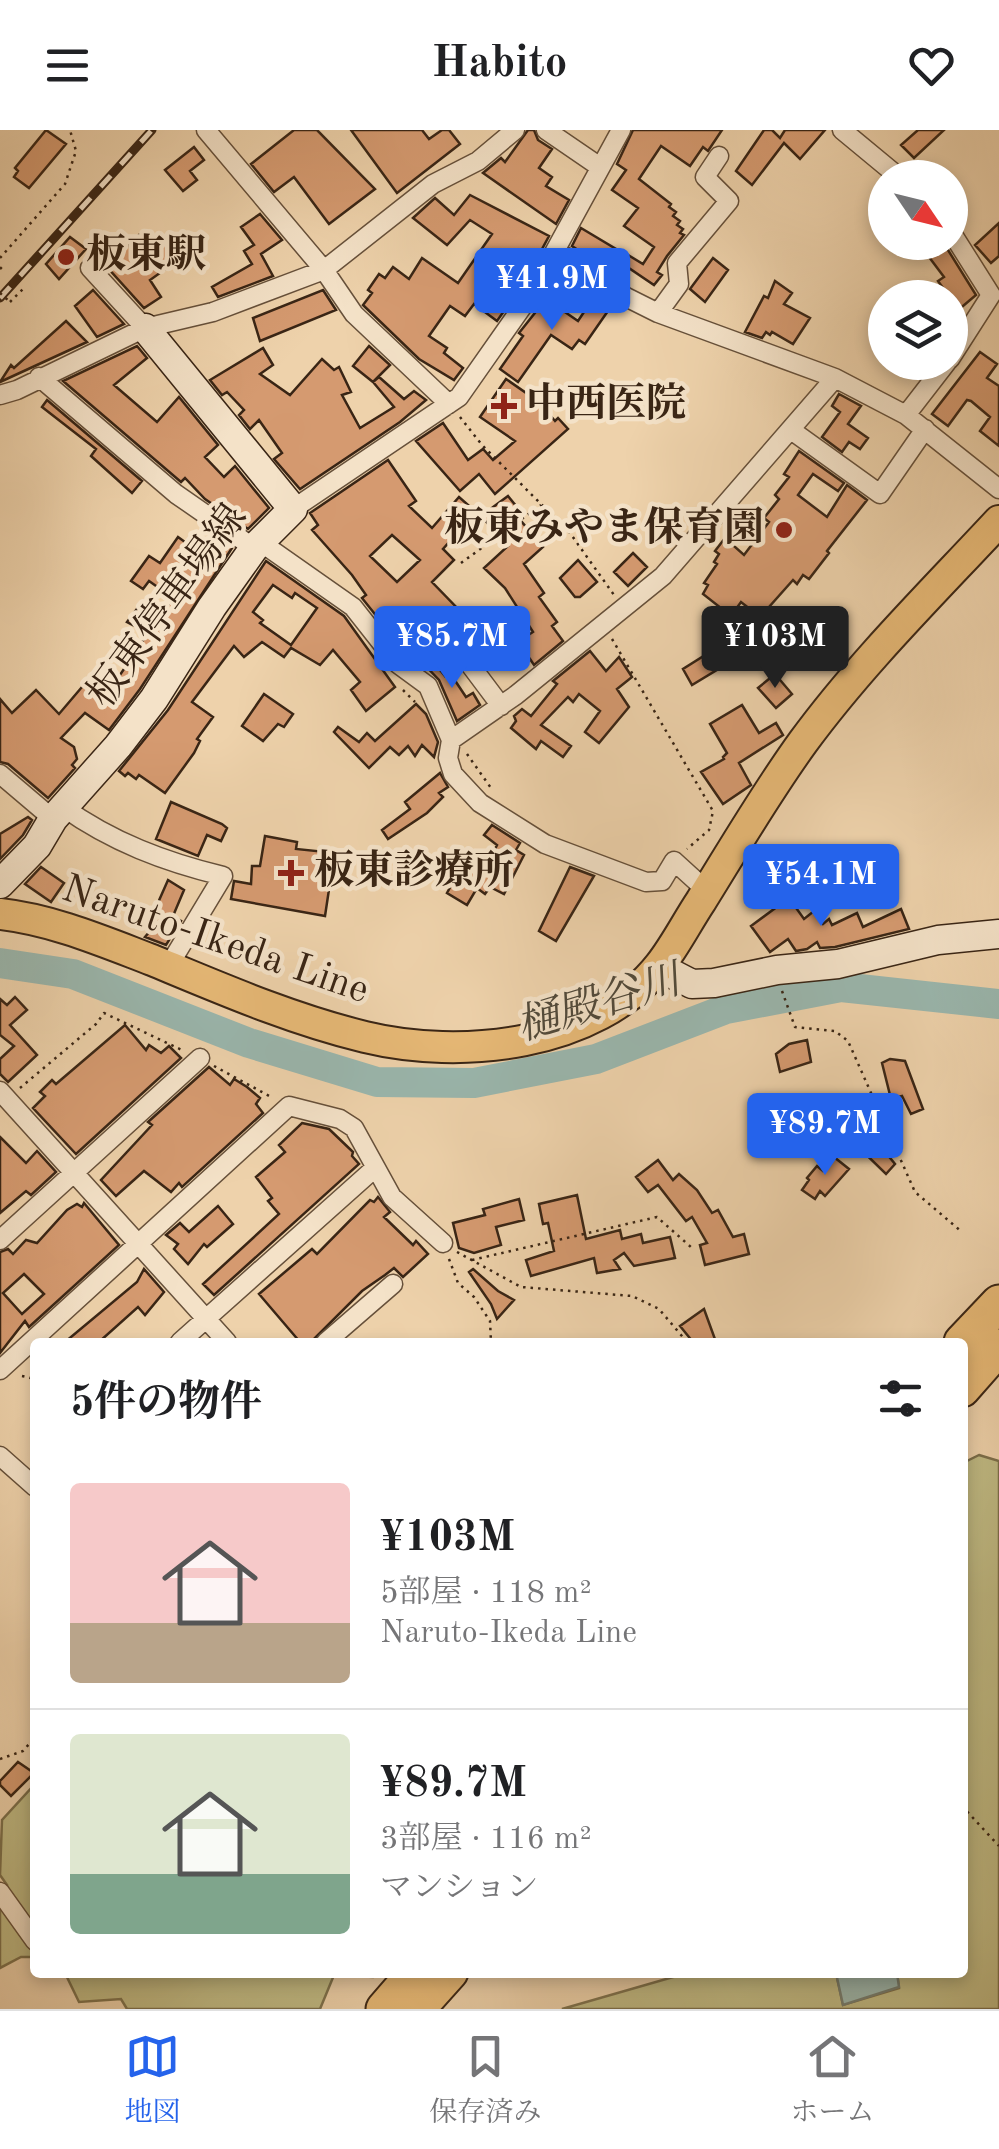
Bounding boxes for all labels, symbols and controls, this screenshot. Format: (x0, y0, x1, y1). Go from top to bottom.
icon: menu (40, 38, 95, 93)
icon: heart (904, 38, 959, 93)
text: Habito (431, 42, 568, 87)
north arrow (868, 160, 968, 260)
map controls (868, 160, 968, 380)
place label: 板東駅 (86, 233, 206, 277)
marker: 板東駅 (55, 246, 77, 268)
pin: ¥41.9M (471, 248, 633, 333)
text: ¥41.9M (496, 264, 608, 296)
button: layers (868, 280, 968, 380)
place label: 中西医院 (526, 382, 686, 426)
marker: 中西医院 (491, 393, 517, 419)
street label: 板東停車場線 (79, 496, 256, 716)
place label: 板東みやま保育園 (444, 506, 764, 550)
marker: 板東みやま保育園 (773, 519, 795, 541)
pin: ¥85.7M (371, 606, 533, 691)
pin: ¥103M (705, 606, 845, 691)
text: ¥85.7M (396, 622, 508, 654)
text: ¥103M (724, 622, 826, 654)
pin: ¥54.1M (740, 844, 902, 929)
place label: 板東診療所 (314, 849, 514, 893)
marker: 板東診療所 (278, 860, 304, 886)
text: ¥54.1M (765, 860, 877, 892)
street label: Naruto-Ikeda Line (57, 870, 373, 1012)
water label: 樋殿谷川 (511, 955, 689, 1050)
pin: ¥89.7M (744, 1093, 906, 1178)
text: ¥89.7M (769, 1109, 881, 1141)
icon: filters (873, 1371, 928, 1426)
text: 5件の物件 (70, 1383, 262, 1425)
text: ¥103M (380, 1518, 515, 1560)
icon: home (150, 1523, 270, 1643)
text: 5部屋 · 118 m² (380, 1578, 592, 1610)
text: Naruto-Ikeda Line (380, 1618, 637, 1650)
text: ¥89.7M (380, 1764, 527, 1806)
icon: home (150, 1774, 270, 1894)
text: 3部屋 · 116 m² (380, 1824, 592, 1856)
text: マンション (380, 1873, 539, 1905)
tab: 地図 (124, 2029, 181, 2132)
tab: 保存済み (429, 2029, 542, 2132)
tab: ホーム (790, 2029, 875, 2132)

